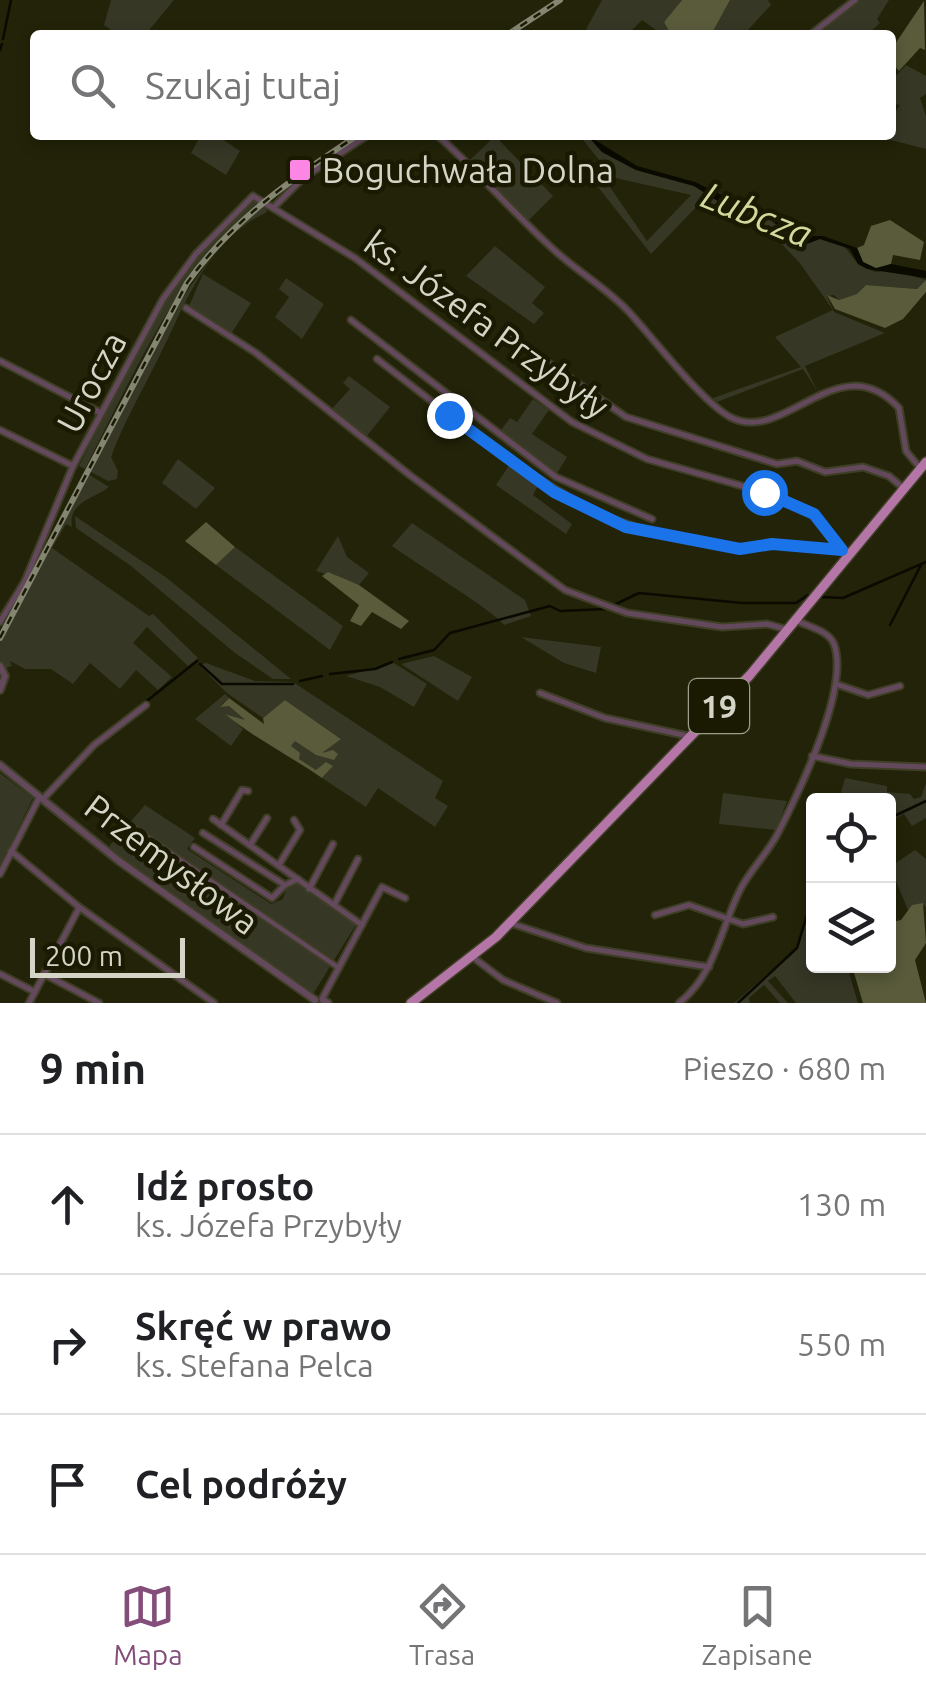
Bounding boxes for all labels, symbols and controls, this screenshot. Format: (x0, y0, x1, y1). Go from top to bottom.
search box (30, 30, 896, 140)
icon: search (65, 58, 120, 113)
text: Szukaj tutaj (145, 64, 341, 106)
place label: Boguchwała Dolna (322, 150, 614, 190)
marker: Boguchwała Dolna (287, 157, 313, 183)
water label: Lubcza (696, 173, 818, 255)
street label: ks. Józefa Przybyły (357, 222, 617, 426)
street label: Urocza (48, 325, 134, 439)
route end (427, 393, 473, 439)
route start (742, 470, 788, 516)
road number: 19 (689, 679, 749, 733)
street label: Przemysłowa (77, 786, 267, 942)
map controls (806, 793, 896, 973)
button: locate (806, 793, 896, 883)
button: layers (806, 883, 896, 973)
scale bar (30, 933, 185, 978)
text: 200 m (45, 940, 123, 971)
text: 9 min (40, 1045, 146, 1092)
text: Pieszo · 680 m (683, 1050, 886, 1086)
text: Idź prosto (135, 1165, 314, 1207)
icon: ahead (40, 1177, 95, 1232)
text: 130 m (797, 1186, 886, 1222)
text: ks. Józefa Przybyły (135, 1207, 402, 1243)
text: Skręć w prawo (135, 1305, 392, 1347)
icon: right (40, 1317, 95, 1372)
text: 550 m (797, 1326, 886, 1362)
text: ks. Stefana Pelca (135, 1347, 374, 1383)
icon: arrive (40, 1457, 95, 1512)
text: Cel podróży (135, 1463, 347, 1505)
tab: Mapa (113, 1579, 183, 1670)
tab: Trasa (409, 1579, 475, 1670)
tab: Zapisane (701, 1579, 813, 1670)

